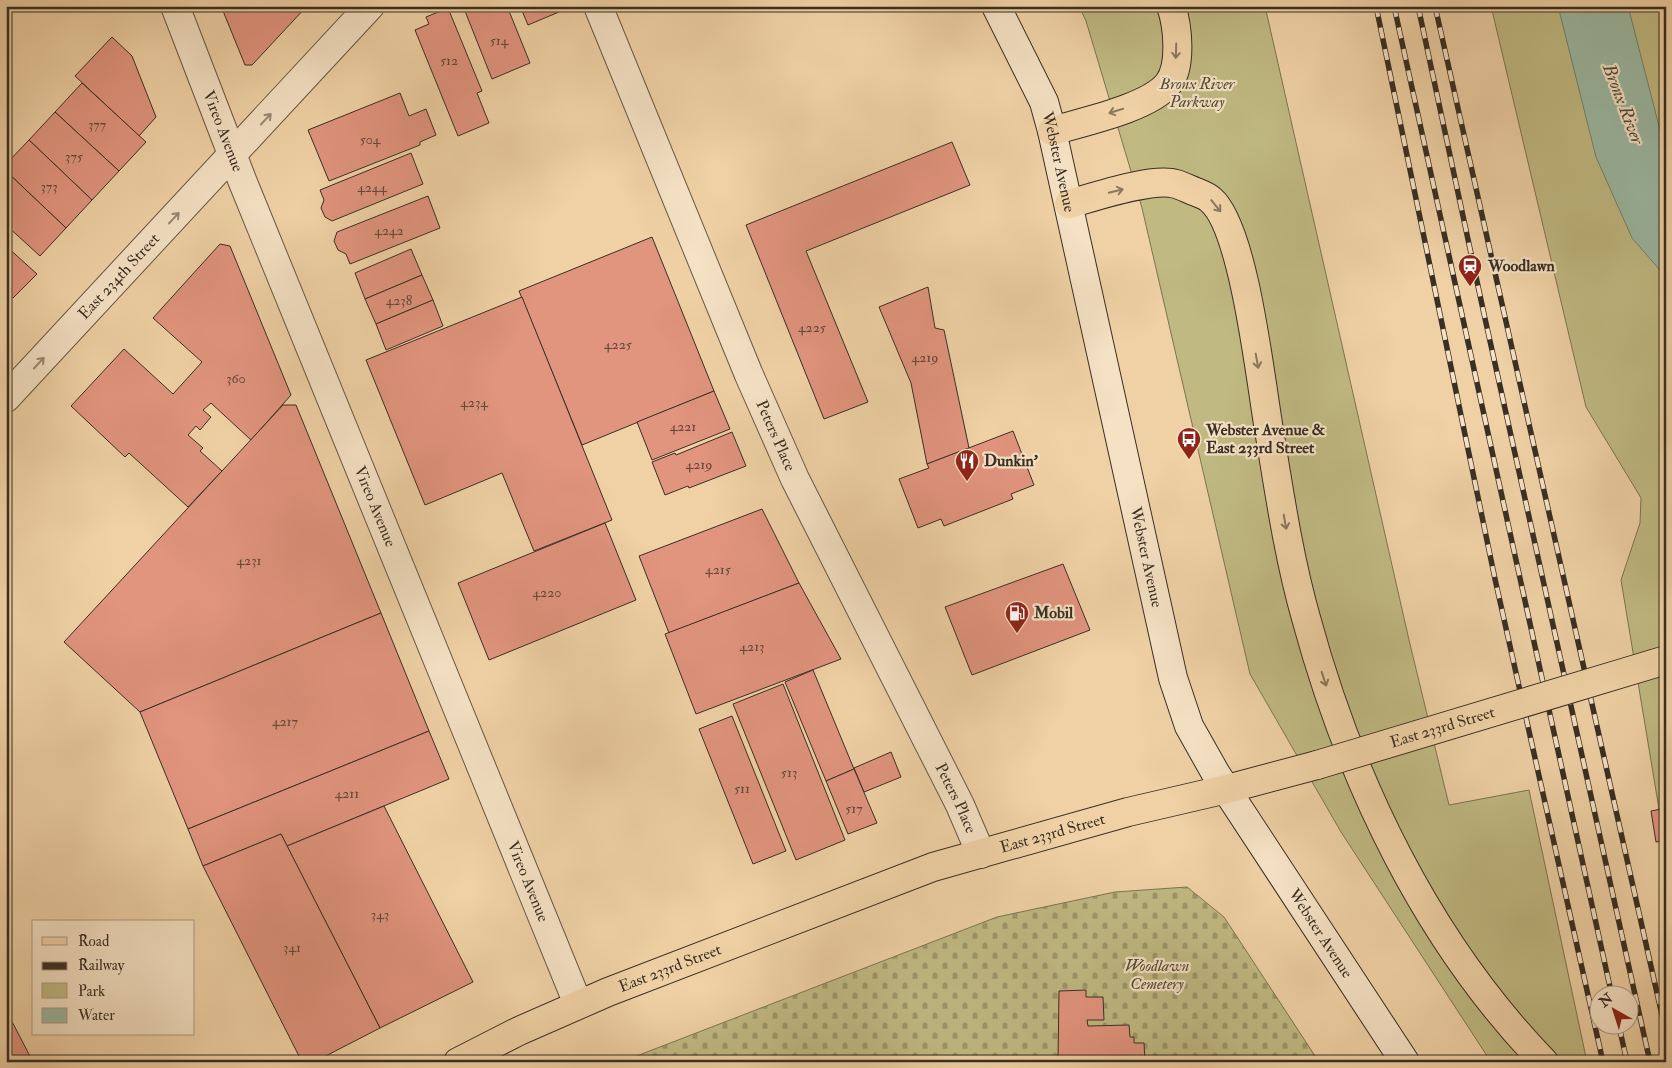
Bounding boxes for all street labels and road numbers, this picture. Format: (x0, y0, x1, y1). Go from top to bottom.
street label: Vireo Avenue (198, 88, 248, 175)
street label: Webster Avenue (1037, 108, 1080, 214)
street label: East 234th Street (74, 229, 164, 324)
street label: Peters Place (751, 397, 800, 475)
street label: Vireo Avenue (350, 463, 401, 550)
street label: Webster Avenue (1125, 504, 1167, 610)
street label: East 233rd Street (1388, 702, 1497, 752)
street label: Peters Place (931, 760, 981, 837)
street label: East 233rd Street (998, 809, 1107, 858)
street label: Vireo Avenue (503, 838, 554, 925)
street label: Webster Avenue (1284, 884, 1357, 982)
street label: East 233rd Street (616, 939, 724, 997)

